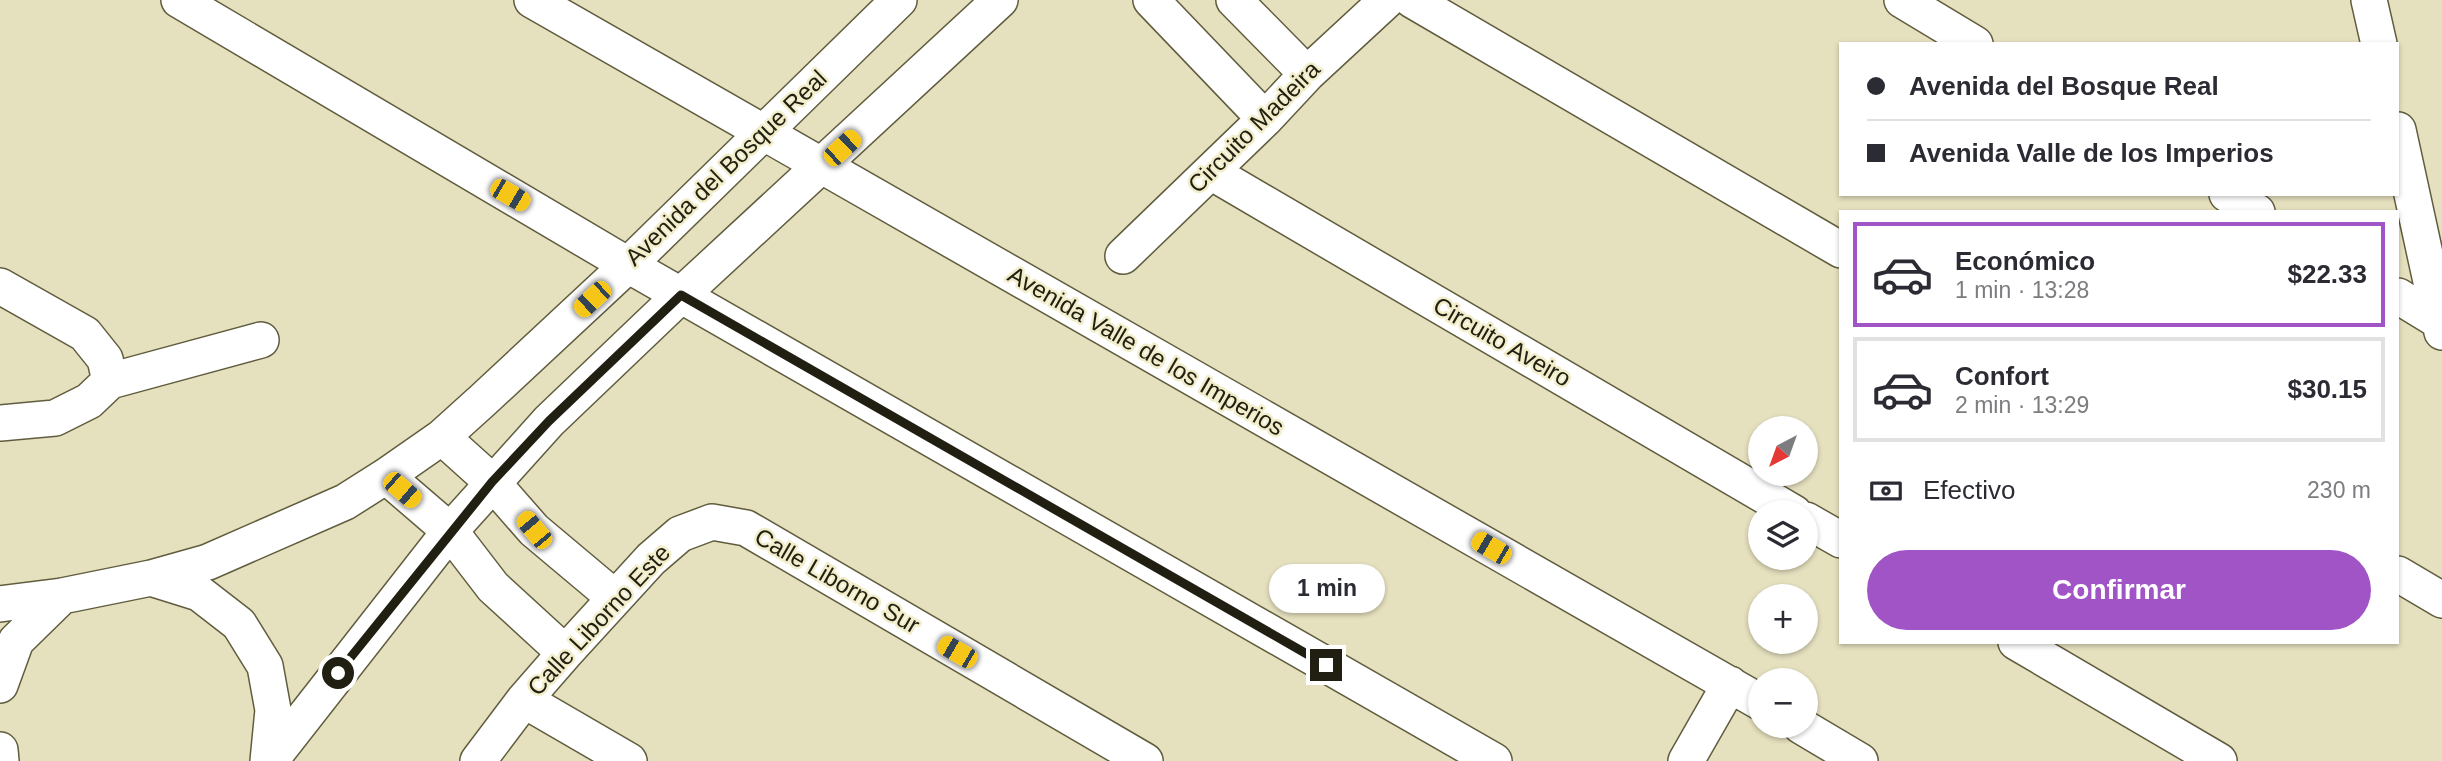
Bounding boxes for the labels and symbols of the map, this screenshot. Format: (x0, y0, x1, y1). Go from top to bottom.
street label: Circuito Madeira (1182, 55, 1325, 198)
street label: Avenida del Bosque Real (619, 64, 832, 271)
car (820, 126, 865, 170)
car (487, 175, 534, 215)
street label: Avenida Valle de los Imperios (1004, 260, 1289, 441)
car (570, 277, 615, 321)
street label: Circuito Aveiro (1429, 291, 1576, 392)
north arrow (1748, 416, 1818, 486)
car (380, 468, 425, 512)
car (513, 507, 556, 553)
street label: Calle Liborno Sur (750, 523, 924, 639)
car (1468, 528, 1515, 568)
street label: Calle Liborno Este (522, 539, 675, 701)
callout: 1 min (1268, 564, 1384, 612)
car (934, 632, 981, 672)
route end (1310, 649, 1342, 681)
route start (322, 657, 354, 689)

